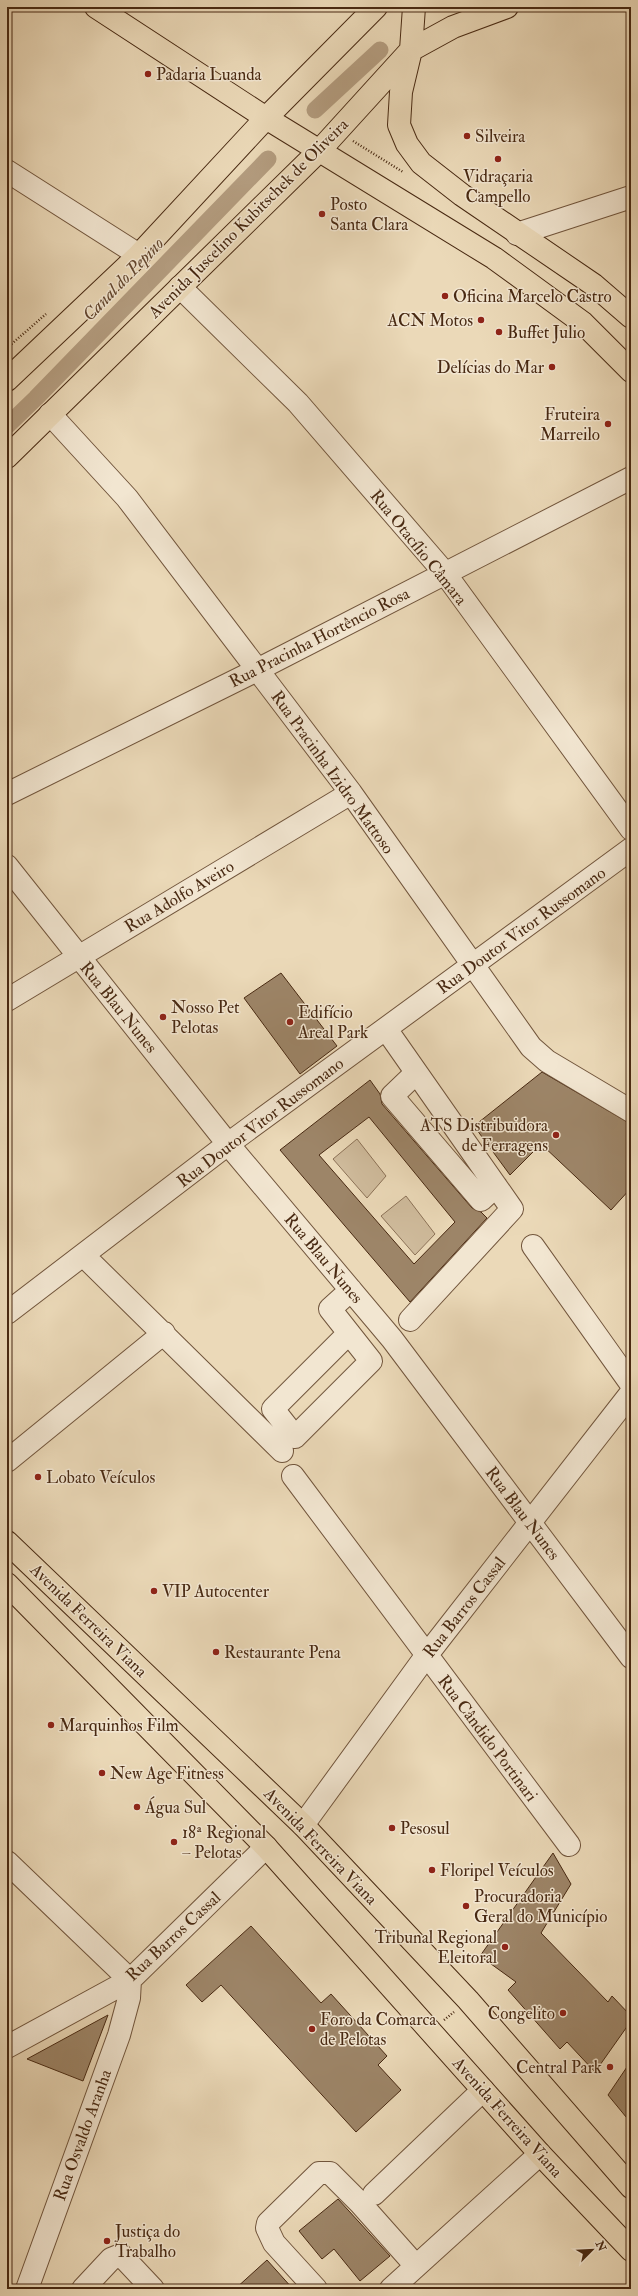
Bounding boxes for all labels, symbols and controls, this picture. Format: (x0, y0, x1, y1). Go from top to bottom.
place label: Padaria Luanda (156, 64, 262, 85)
marker: Padaria Luanda (143, 69, 153, 79)
street label: Avenida Juscelino Kubitschek de Oliveira (143, 113, 354, 324)
place label: Silveira (475, 126, 526, 147)
marker: Silveira (462, 131, 472, 141)
marker: Vidraçaria Campello (493, 154, 503, 164)
place label: Vidraçaria Campello (463, 166, 534, 208)
place label: Posto Santa Clara (330, 194, 409, 235)
marker: Posto Santa Clara (317, 209, 327, 219)
water label: Canal do Pepino (78, 233, 169, 326)
place label: Oficina Marcelo Castro (453, 286, 612, 307)
marker: Oficina Marcelo Castro (440, 291, 450, 301)
place label: ACN Motos (386, 310, 473, 331)
marker: ACN Motos (476, 315, 486, 325)
place label: Buffet Julio (507, 322, 585, 344)
marker: Buffet Julio (494, 327, 504, 337)
place label: Delícias do Mar (437, 357, 545, 378)
marker: Delícias do Mar (547, 362, 557, 372)
place label: Fruteira Marreilo (540, 404, 601, 445)
marker: Fruteira Marreilo (603, 419, 613, 429)
street label: Rua Otacílio Câmara (366, 485, 472, 610)
street label: Rua Pracinha Hortêncio Rosa (225, 582, 414, 692)
street label: Rua Pracinha Izidro Mattoso (266, 687, 399, 858)
street label: Rua Adolfo Aveiro (121, 856, 238, 937)
street label: Rua Doutor Vitor Russomano (433, 862, 610, 999)
street label: Rua Blau Nunes (75, 957, 162, 1057)
place label: Nosso Pet Pelotas (171, 997, 240, 1038)
place label: Edifício Areal Park (297, 1002, 368, 1043)
marker: Nosso Pet Pelotas (158, 1012, 168, 1022)
marker: Edifício Areal Park (285, 1017, 295, 1027)
street label: Rua Doutor Vitor Russomano (173, 1053, 348, 1192)
place label: ATS Distribuidora de Ferragens (419, 1115, 549, 1156)
marker: ATS Distribuidora de Ferragens (551, 1130, 561, 1140)
street label: Rua Blau Nunes (280, 1209, 368, 1308)
street label: Rua Blau Nunes (481, 1462, 565, 1564)
place label: Lobato Veículos (46, 1467, 155, 1488)
marker: Lobato Veículos (33, 1472, 43, 1482)
street label: Rua Barros Cassal (419, 1552, 511, 1662)
street label: Avenida Ferreira Viana (25, 1558, 152, 1682)
place label: VIP Autocenter (162, 1581, 270, 1602)
marker: VIP Autocenter (149, 1586, 159, 1596)
place label: Restaurante Pena (224, 1642, 342, 1663)
marker: Restaurante Pena (211, 1647, 221, 1657)
street label: Rua Cândido Portinari (433, 1671, 542, 1806)
place label: Marquinhos Film (59, 1715, 179, 1736)
marker: Marquinhos Film (46, 1720, 56, 1730)
place label: New Age Fitness (110, 1763, 224, 1784)
marker: New Age Fitness (97, 1768, 107, 1778)
street label: Avenida Ferreira Viana (259, 1783, 383, 1910)
place label: Água Sul (144, 1796, 207, 1818)
marker: Água Sul (132, 1802, 142, 1812)
place label: Pesosul (400, 1818, 450, 1839)
place label: 18ª Regional – Pelotas (182, 1822, 267, 1863)
marker: Pesosul (387, 1823, 397, 1833)
marker: 18ª Regional – Pelotas (169, 1837, 179, 1847)
place label: Floripel Veículos (440, 1860, 554, 1882)
marker: Floripel Veículos (427, 1865, 437, 1875)
place label: Procuradoria Geral do Município (474, 1886, 607, 1928)
street label: Rua Barros Cassal (122, 1887, 226, 1986)
marker: Procuradoria Geral do Município (461, 1901, 471, 1911)
place label: Tribunal Regional Eleitoral (374, 1927, 498, 1968)
marker: Tribunal Regional Eleitoral (500, 1942, 510, 1952)
place label: Congelito (488, 2003, 555, 2024)
marker: Congelito (558, 2008, 568, 2018)
place label: Foro da Comarca de Pelotas (320, 2009, 437, 2050)
marker: Foro da Comarca de Pelotas (307, 2024, 317, 2034)
street label: Avenida Ferreira Viana (447, 2052, 568, 2183)
place label: Central Park (516, 2057, 602, 2078)
marker: Central Park (605, 2062, 615, 2072)
street label: Rua Osvaldo Aranha (49, 2066, 116, 2204)
place label: Justiça do Trabalho (114, 2221, 180, 2262)
north arrow (572, 2230, 612, 2270)
marker: Justiça do Trabalho (102, 2236, 112, 2246)
text: N (592, 2238, 609, 2254)

